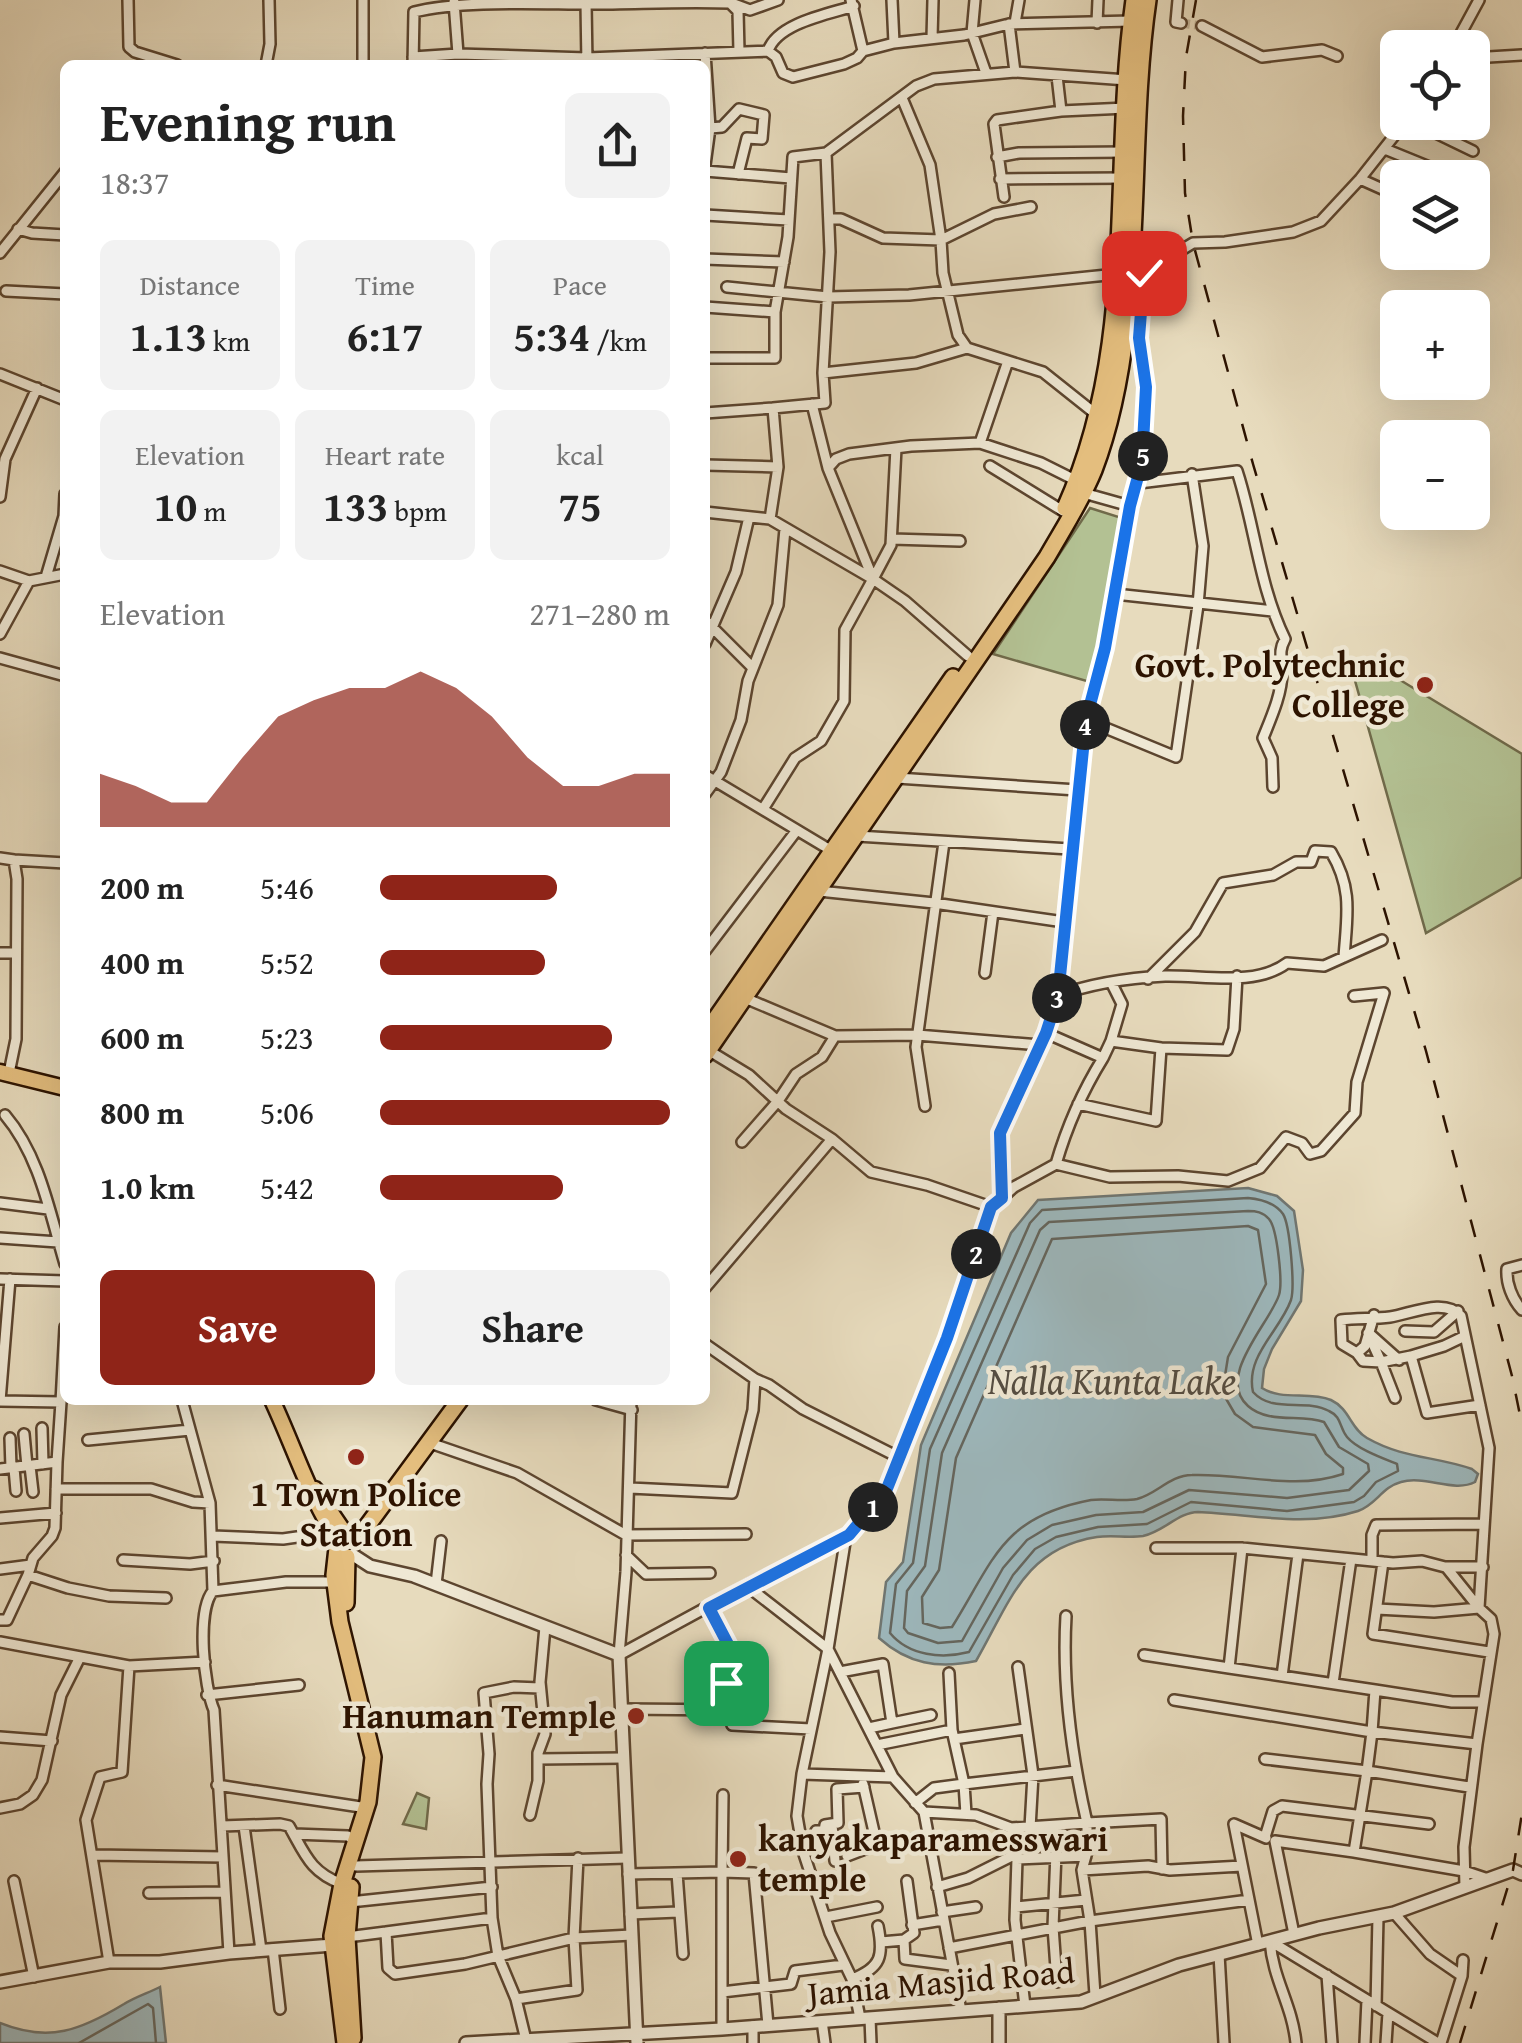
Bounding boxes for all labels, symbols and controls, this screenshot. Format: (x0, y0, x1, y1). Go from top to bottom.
map controls (1380, 30, 1490, 530)
button: locate (1380, 30, 1490, 140)
text: Evening run (100, 81, 396, 161)
button: share (565, 93, 670, 198)
text: 18:37 (100, 159, 169, 206)
button: layers (1380, 160, 1490, 270)
pin (1102, 231, 1187, 316)
icon: check (1117, 246, 1172, 301)
text: Distance (140, 264, 240, 305)
text: Time (355, 264, 415, 305)
text: Pace (553, 264, 607, 305)
button: + (1380, 290, 1490, 400)
text: 1.13 (130, 305, 207, 366)
text: 6:17 (346, 305, 424, 366)
text: 5:34 (513, 305, 590, 366)
text: km (207, 320, 250, 361)
text: /km (590, 320, 647, 361)
button: − (1380, 420, 1490, 530)
pin: 5 (1118, 431, 1168, 481)
text: Elevation (135, 434, 245, 475)
text: Heart rate (325, 434, 445, 475)
text: kcal (556, 434, 604, 475)
text: 5 (1136, 435, 1150, 476)
text: 10 (154, 475, 197, 536)
text: 133 (323, 475, 388, 536)
text: 75 (558, 475, 602, 536)
text: m (197, 490, 226, 531)
text: bpm (388, 490, 447, 531)
text: Elevation (100, 590, 225, 637)
text: 271–280 m (529, 590, 670, 637)
place label: Govt. Polytechnic College (1135, 639, 1405, 730)
marker: Govt. Polytechnic College (1414, 674, 1436, 696)
pin: 4 (1060, 700, 1110, 750)
text: 4 (1078, 704, 1092, 745)
text: 200 m (100, 864, 184, 911)
text: 5:46 (260, 864, 314, 911)
text: 400 m (100, 939, 184, 986)
text: 5:52 (260, 939, 314, 986)
pin: 3 (1032, 973, 1082, 1023)
text: 3 (1050, 977, 1064, 1018)
text: 600 m (100, 1014, 184, 1061)
text: 5:23 (260, 1014, 314, 1061)
text: 800 m (100, 1089, 184, 1136)
text: 5:06 (260, 1089, 314, 1136)
text: 1.0 km (100, 1164, 195, 1211)
text: 5:42 (260, 1164, 314, 1211)
pin: 2 (951, 1229, 1001, 1279)
text: 2 (969, 1233, 983, 1274)
button: Save (100, 1270, 375, 1385)
button: Share (395, 1270, 670, 1385)
water label: Nalla Kunta Lake (987, 1352, 1236, 1408)
marker: 1 Town Police Station (345, 1446, 367, 1468)
place label: 1 Town Police Station (251, 1468, 461, 1559)
pin: 1 (848, 1482, 898, 1532)
text: 1 (866, 1486, 880, 1527)
pin (684, 1641, 769, 1726)
icon: arrive (699, 1656, 754, 1711)
place label: Hanuman Temple (342, 1690, 616, 1741)
marker: Hanuman Temple (625, 1705, 647, 1727)
place label: kanyakaparamesswari temple (758, 1813, 1108, 1904)
marker: kanyakaparamesswari temple (727, 1848, 749, 1870)
street label: Jamia Masjid Road (801, 1944, 1077, 2019)

